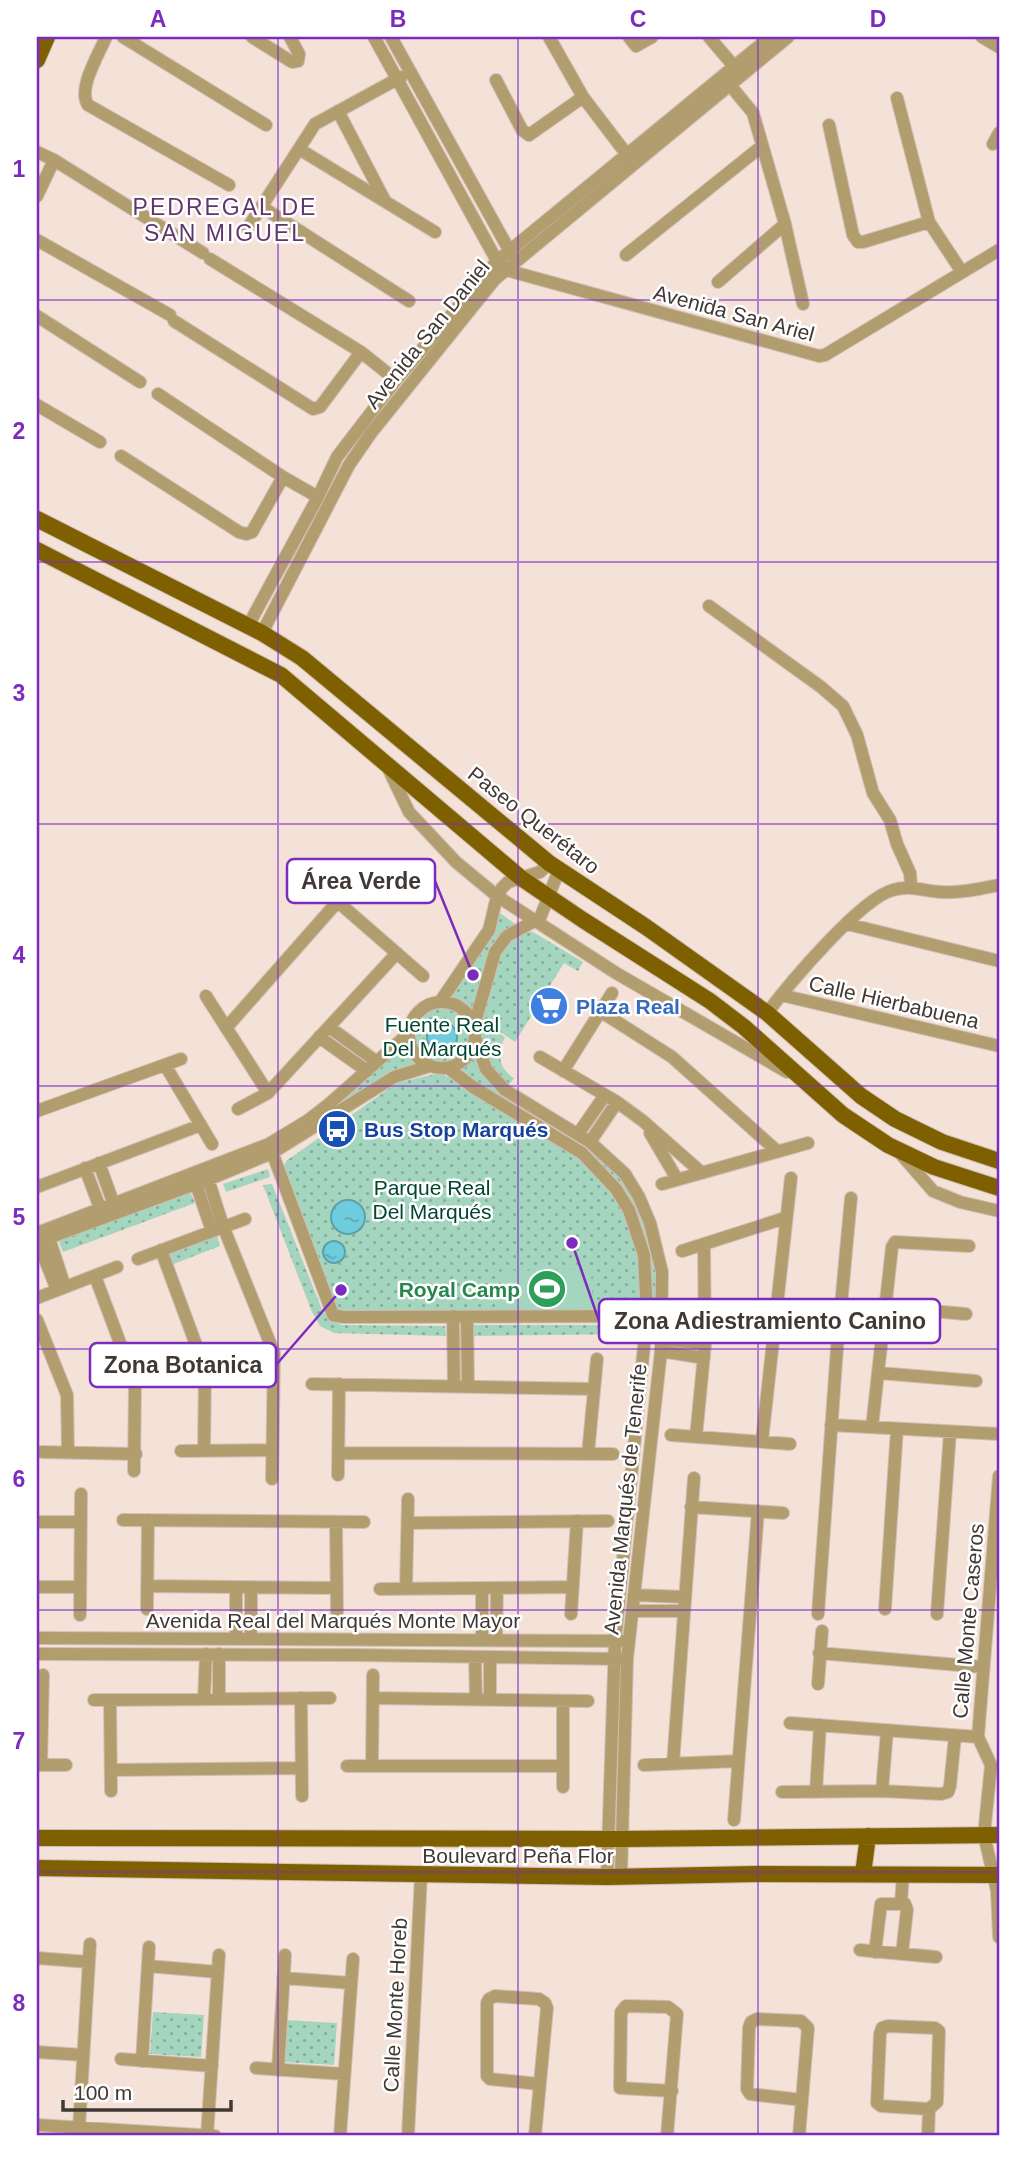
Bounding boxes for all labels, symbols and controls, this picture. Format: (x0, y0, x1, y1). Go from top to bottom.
text: A (150, 6, 166, 32)
text: B (390, 6, 406, 32)
text: C (630, 6, 646, 32)
text: D (870, 6, 886, 32)
text: 1 (13, 156, 26, 182)
district label: PEDREGAL DE SAN MIGUEL (133, 194, 317, 246)
street label: Avenida San Daniel (360, 255, 494, 413)
street label: Avenida San Ariel (651, 280, 817, 346)
text: 2 (13, 418, 25, 444)
text: 3 (13, 680, 25, 706)
street label: Paseo Querétaro (464, 762, 604, 878)
callout: Área Verde (287, 859, 435, 903)
text: Área Verde (301, 867, 421, 894)
text: 4 (13, 942, 26, 968)
street label: Calle Hierbabuena (807, 971, 982, 1033)
supermarket icon: Plaza Real (528, 985, 570, 1027)
place label: Plaza Real (576, 995, 680, 1018)
park label: Fuente Real Del Marqués (382, 1013, 502, 1060)
bus stop icon: Bus Stop Marqués (316, 1108, 358, 1150)
place label: Bus Stop Marqués (364, 1118, 548, 1141)
park label: Parque Real Del Marqués (372, 1176, 492, 1223)
text: 5 (13, 1204, 26, 1230)
sports icon: Royal Camp (526, 1268, 568, 1310)
place label: Royal Camp (399, 1278, 520, 1301)
callout: Zona Adiestramiento Canino (599, 1299, 940, 1343)
text: Zona Adiestramiento Canino (614, 1308, 926, 1334)
callout: Zona Botanica (90, 1343, 276, 1387)
text: Zona Botanica (104, 1352, 262, 1378)
street label: Avenida Marqués de Tenerife (599, 1362, 651, 1636)
text: 6 (13, 1466, 25, 1492)
street label: Calle Monte Caseros (948, 1522, 988, 1720)
street label: Avenida Real del Marqués Monte Mayor (146, 1609, 520, 1632)
text: 7 (13, 1728, 25, 1754)
street label: Boulevard Peña Flor (422, 1844, 614, 1867)
street label: Calle Monte Horeb (379, 1917, 411, 2093)
text: 8 (13, 1990, 26, 2016)
scale bar (63, 2068, 231, 2112)
text: 100 m (74, 2081, 132, 2104)

